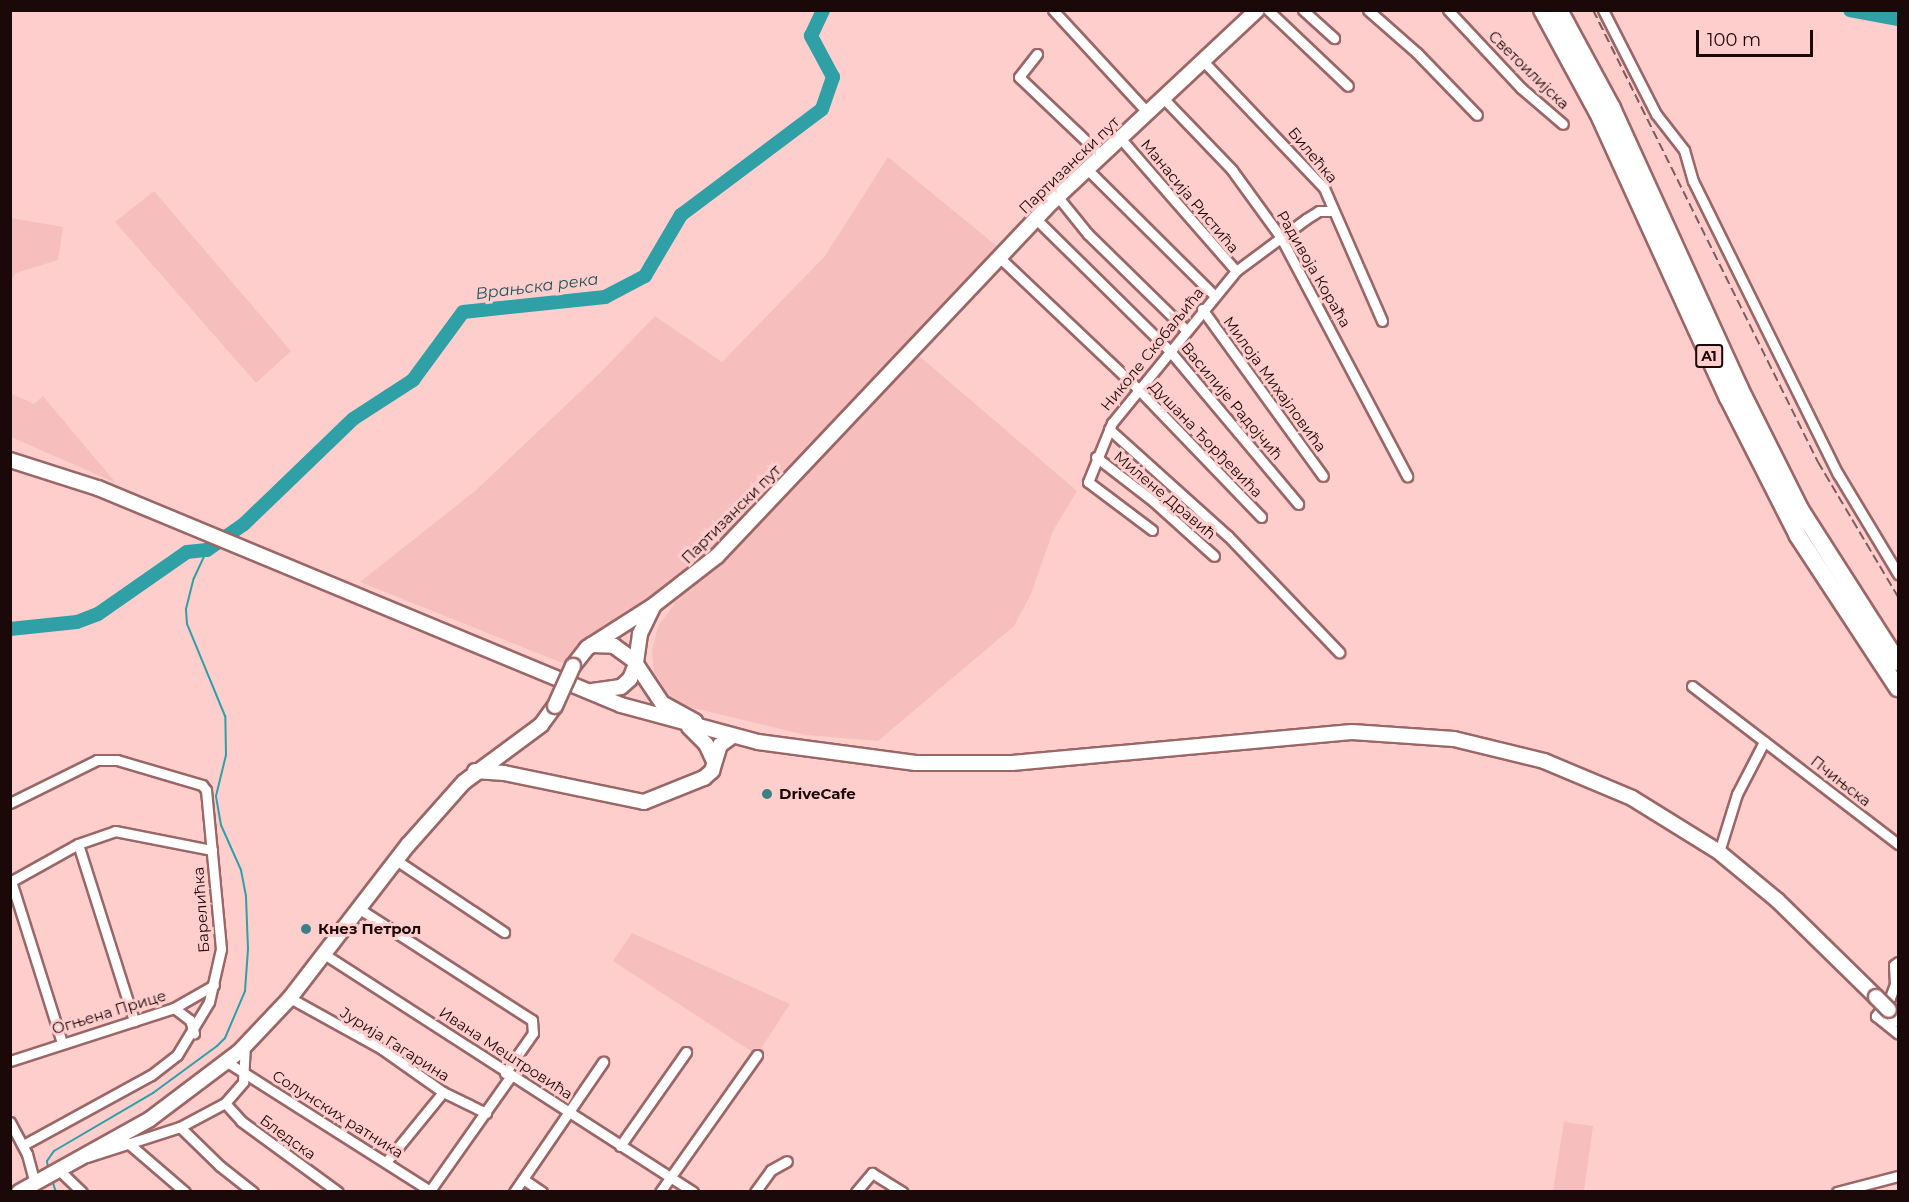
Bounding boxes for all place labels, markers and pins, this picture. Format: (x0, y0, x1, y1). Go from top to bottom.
place label: DriveCafe (779, 785, 856, 803)
marker: DriveCafe (760, 787, 774, 801)
place label: Кнез Петрол (318, 920, 421, 938)
marker: Кнез Петрол (299, 922, 313, 936)

